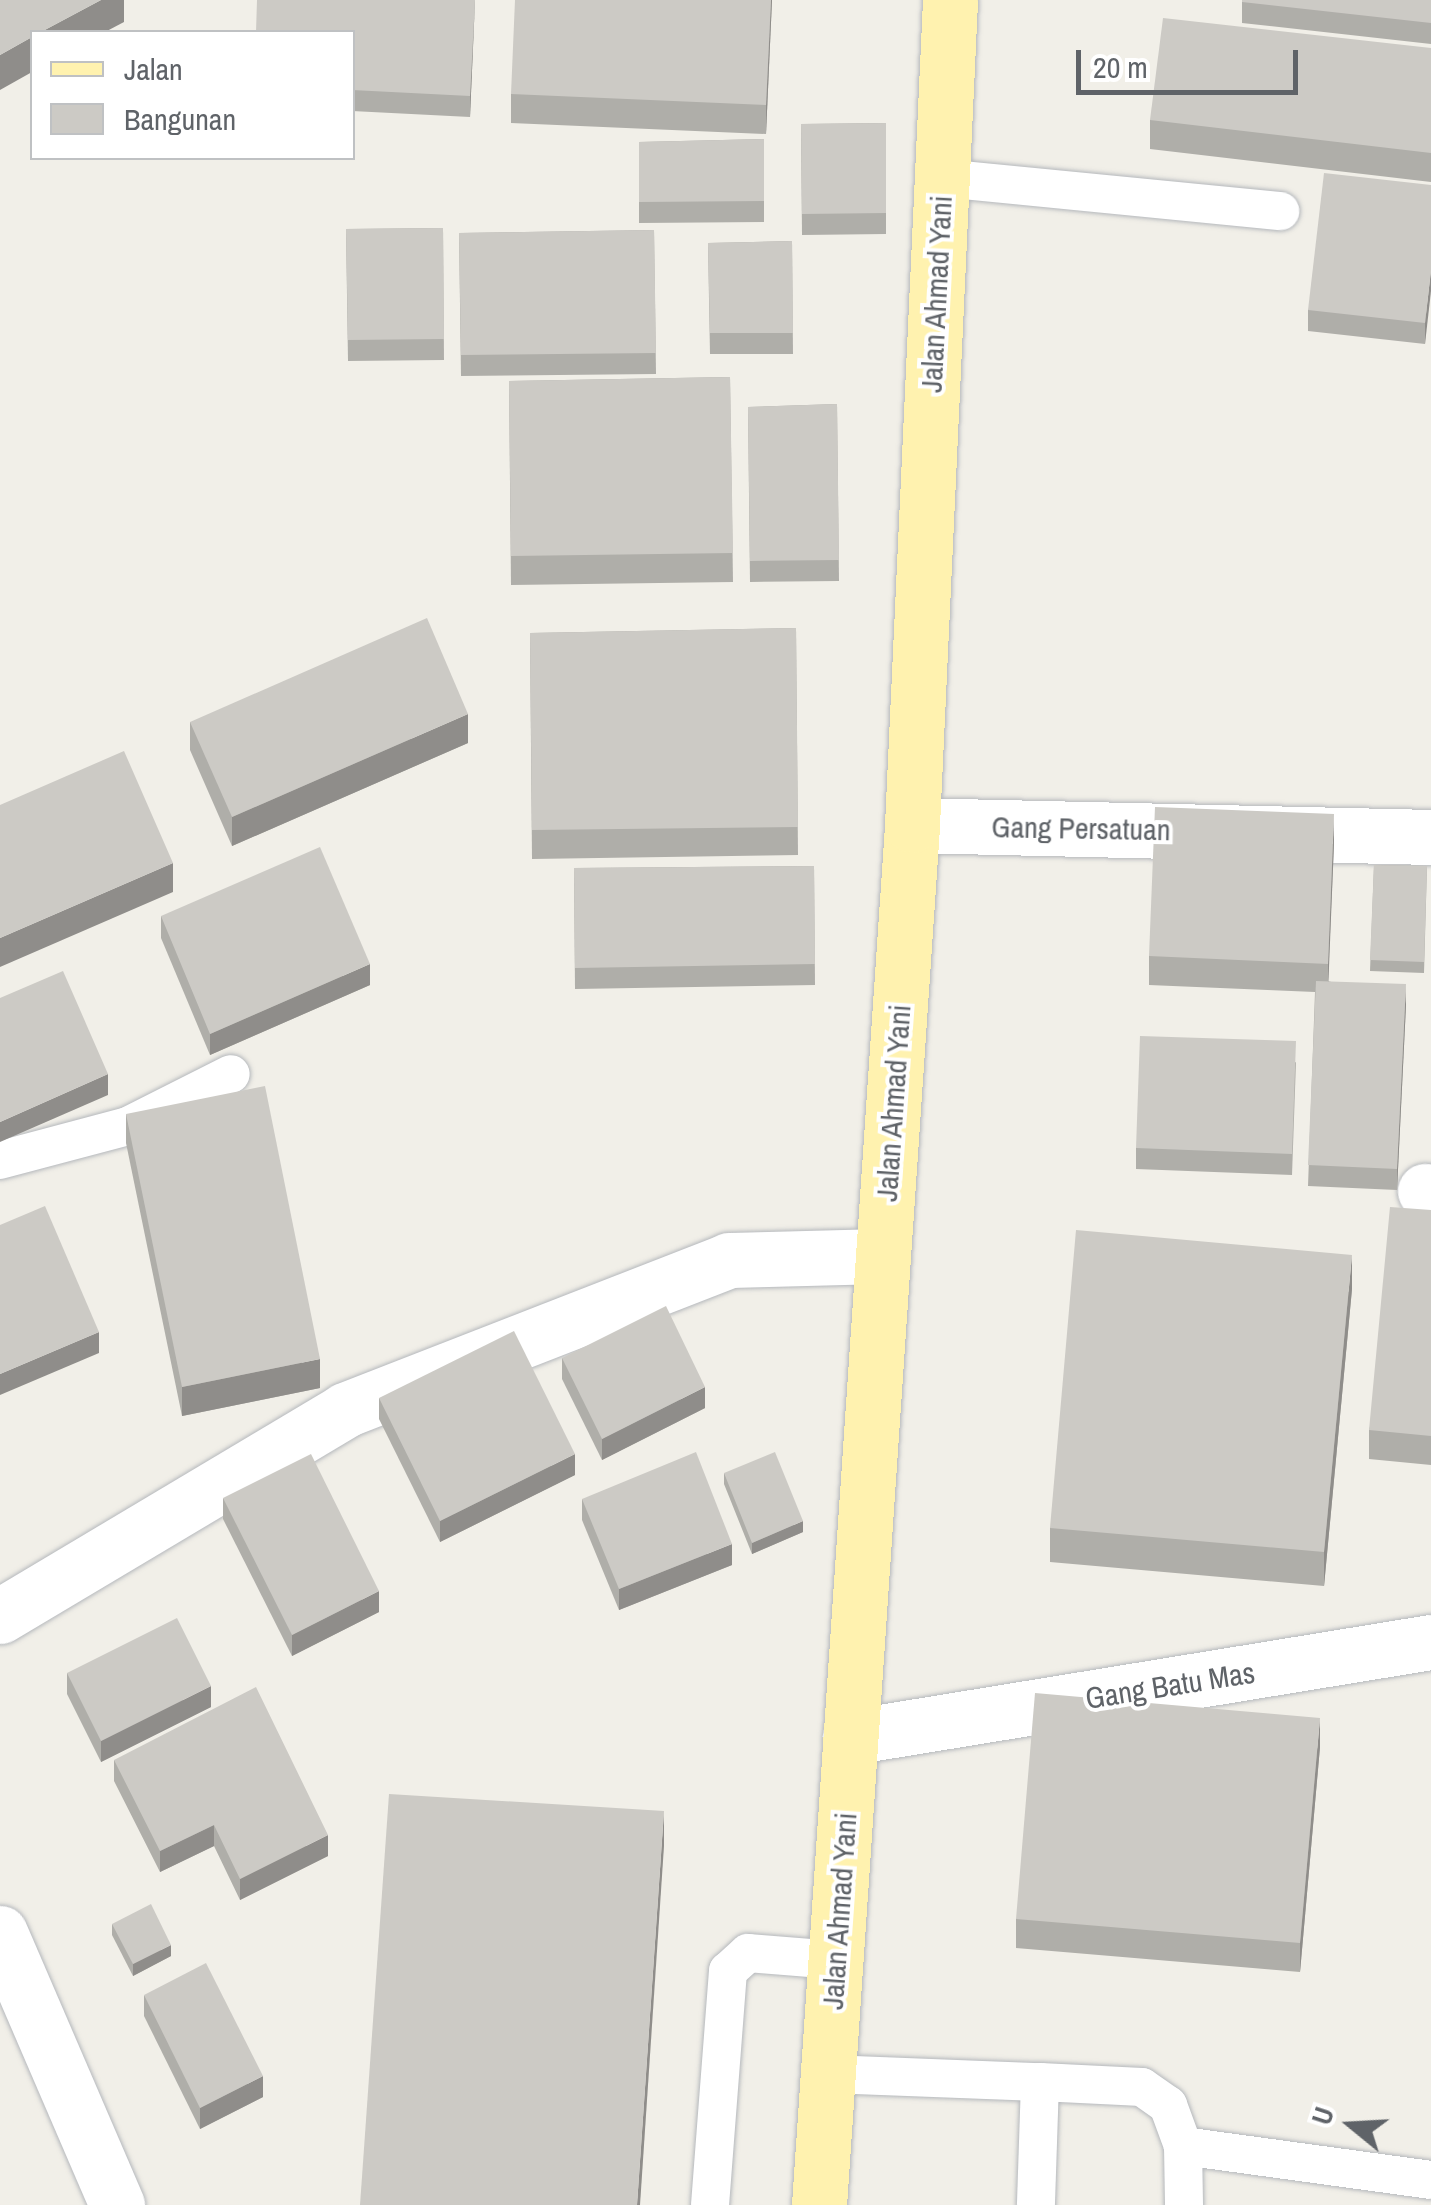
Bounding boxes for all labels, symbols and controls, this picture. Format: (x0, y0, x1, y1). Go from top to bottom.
legend (30, 30, 355, 160)
scale bar (1081, 30, 1304, 92)
text: 20 m (1093, 47, 1148, 87)
text: Jalan (124, 49, 183, 89)
text: Bangunan (124, 99, 236, 139)
street label: Jalan Ahmad Yani (913, 194, 959, 394)
street label: Gang Persatuan (991, 808, 1171, 848)
street label: Jalan Ahmad Yani (868, 1002, 918, 1204)
street label: Gang Batu Mas (1083, 1654, 1257, 1716)
street label: Jalan Ahmad Yani (814, 1810, 864, 2012)
north arrow (1301, 2075, 1401, 2175)
text: U (1302, 2102, 1343, 2129)

